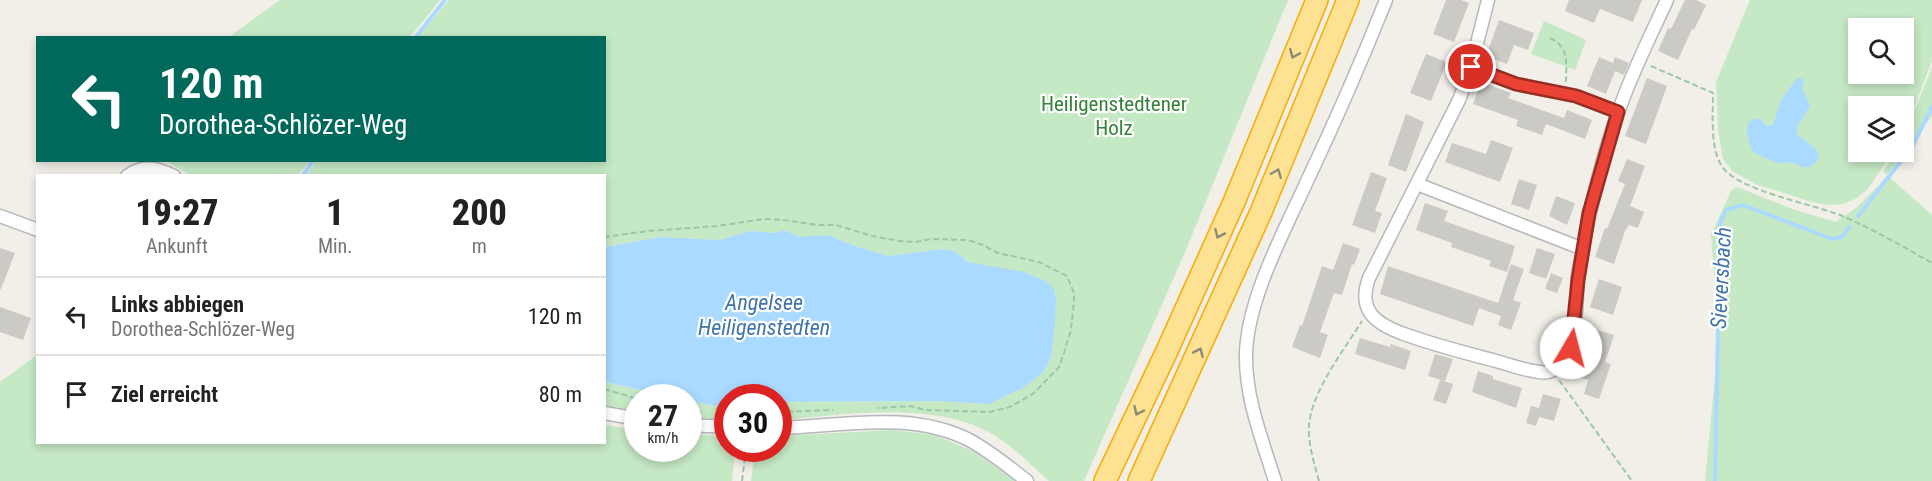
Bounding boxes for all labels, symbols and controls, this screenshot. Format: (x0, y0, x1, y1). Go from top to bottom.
map controls (1848, 18, 1914, 162)
button: search (1848, 18, 1914, 84)
pin (1445, 41, 1496, 92)
one-way arrow (1289, 48, 1301, 59)
icon: arrive (1454, 50, 1487, 83)
text: 120 m (159, 59, 264, 108)
icon: left (60, 60, 138, 138)
park label: Heiligenstedtener Holz (1041, 92, 1187, 140)
button: layers (1848, 96, 1914, 162)
text: Dorothea-Schlözer-Weg (159, 109, 407, 141)
one-way arrow (1270, 168, 1282, 179)
text: 19:27 (135, 192, 219, 234)
text: 1 (326, 192, 344, 234)
text: 200 (452, 192, 507, 234)
water label: Sieversbach (1706, 226, 1736, 330)
one-way arrow (1214, 228, 1226, 239)
text: Ankunft (146, 234, 208, 258)
text: Min. (318, 234, 353, 258)
text: m (472, 234, 487, 258)
water label: Angelsee Heiligenstedten (698, 290, 830, 340)
text: Links abbiegen (111, 292, 244, 317)
icon: left (60, 300, 93, 333)
text: 120 m (528, 304, 582, 329)
position arrow (1539, 316, 1603, 380)
text: Dorothea-Schlözer-Weg (111, 317, 295, 341)
one-way arrow (1191, 347, 1203, 358)
icon: arrive (60, 378, 93, 411)
text: Ziel erreicht (111, 382, 218, 407)
text: 80 m (539, 382, 582, 407)
speed limit sign: 30 (714, 384, 792, 462)
text: 27 (648, 398, 678, 433)
one-way arrow (1134, 405, 1146, 416)
text: km/h (648, 429, 678, 447)

